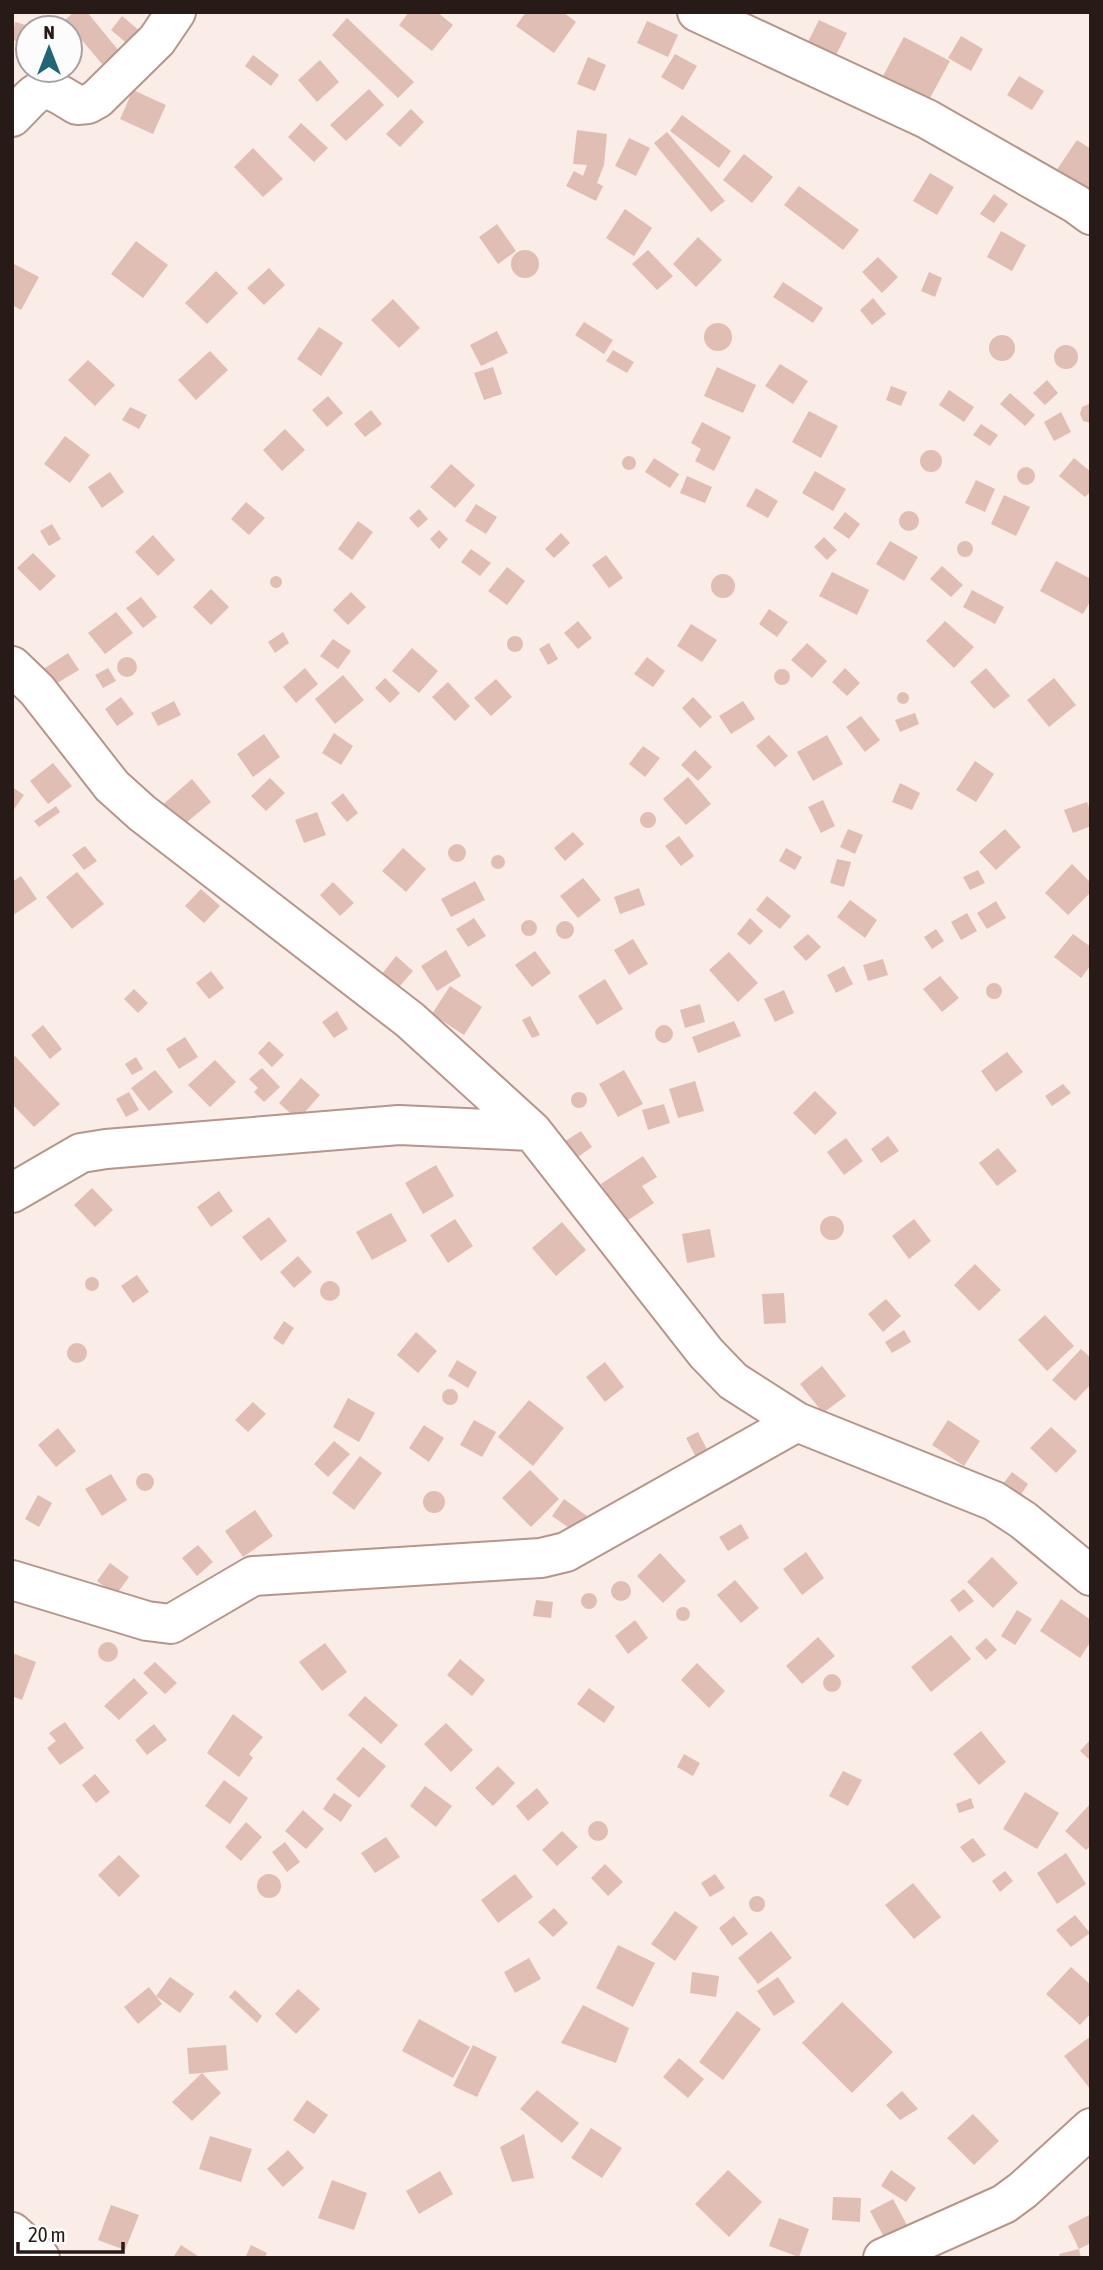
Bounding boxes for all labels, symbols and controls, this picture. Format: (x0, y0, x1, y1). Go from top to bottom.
north arrow (14, 14, 84, 84)
text: N (43, 21, 55, 43)
scale bar (18, 2210, 122, 2254)
text: 20 m (28, 2222, 66, 2246)

